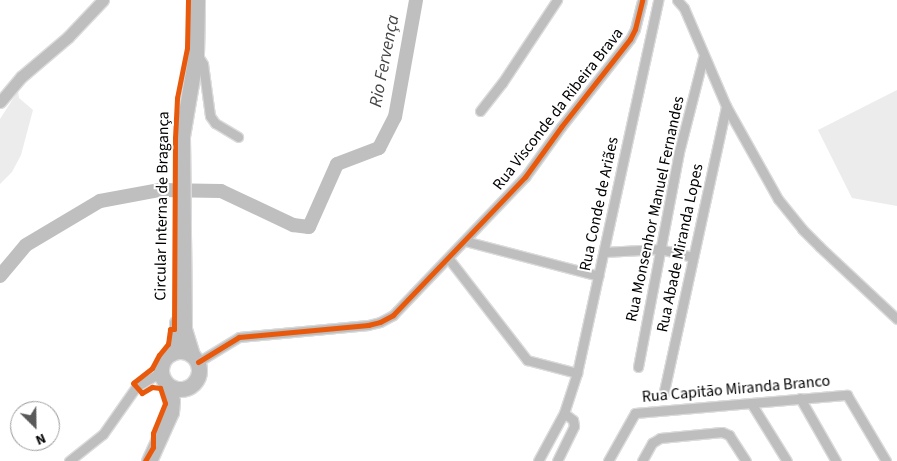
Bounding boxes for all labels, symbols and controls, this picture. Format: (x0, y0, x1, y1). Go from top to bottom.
water label: Rio Fervença (365, 13, 405, 109)
street label: Rua Visconde da Ribeira Brava (489, 24, 627, 194)
street label: Rua Monsenhor Manuel Fernandes (622, 94, 688, 324)
street label: Circular Interna de Bragança (151, 111, 173, 301)
street label: Rua Conde de Ariães (575, 135, 623, 273)
street label: Rua Abade Miranda Lopes (653, 162, 707, 334)
street label: Rua Capitão Miranda Branco (641, 371, 831, 407)
north arrow (10, 401, 60, 451)
text: N (32, 428, 49, 450)

